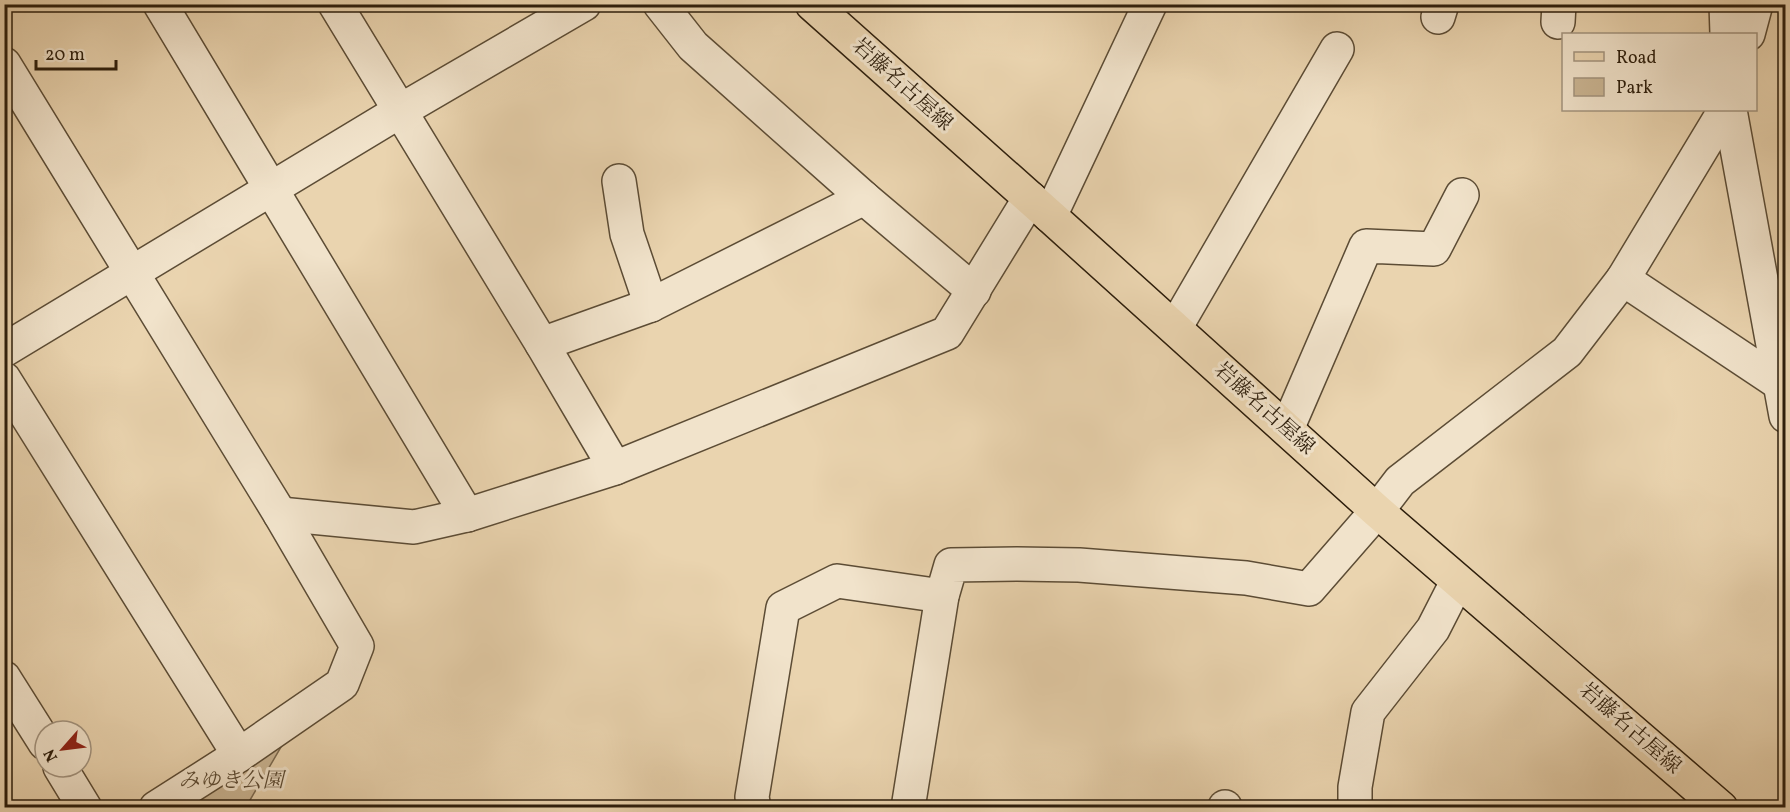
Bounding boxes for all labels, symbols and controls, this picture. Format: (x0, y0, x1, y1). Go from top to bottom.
street label: 岩藤名古屋線 (845, 32, 959, 138)
scale bar (36, 33, 116, 71)
legend (1562, 33, 1757, 111)
text: 20 m (45, 43, 85, 68)
text: Road (1616, 46, 1657, 71)
text: Park (1616, 76, 1653, 101)
street label: 岩藤名古屋線 (1207, 356, 1321, 462)
street label: 岩藤名古屋線 (1573, 677, 1687, 781)
north arrow (33, 719, 93, 779)
text: N (39, 744, 64, 765)
park label: みゆき公園 (179, 767, 286, 796)

